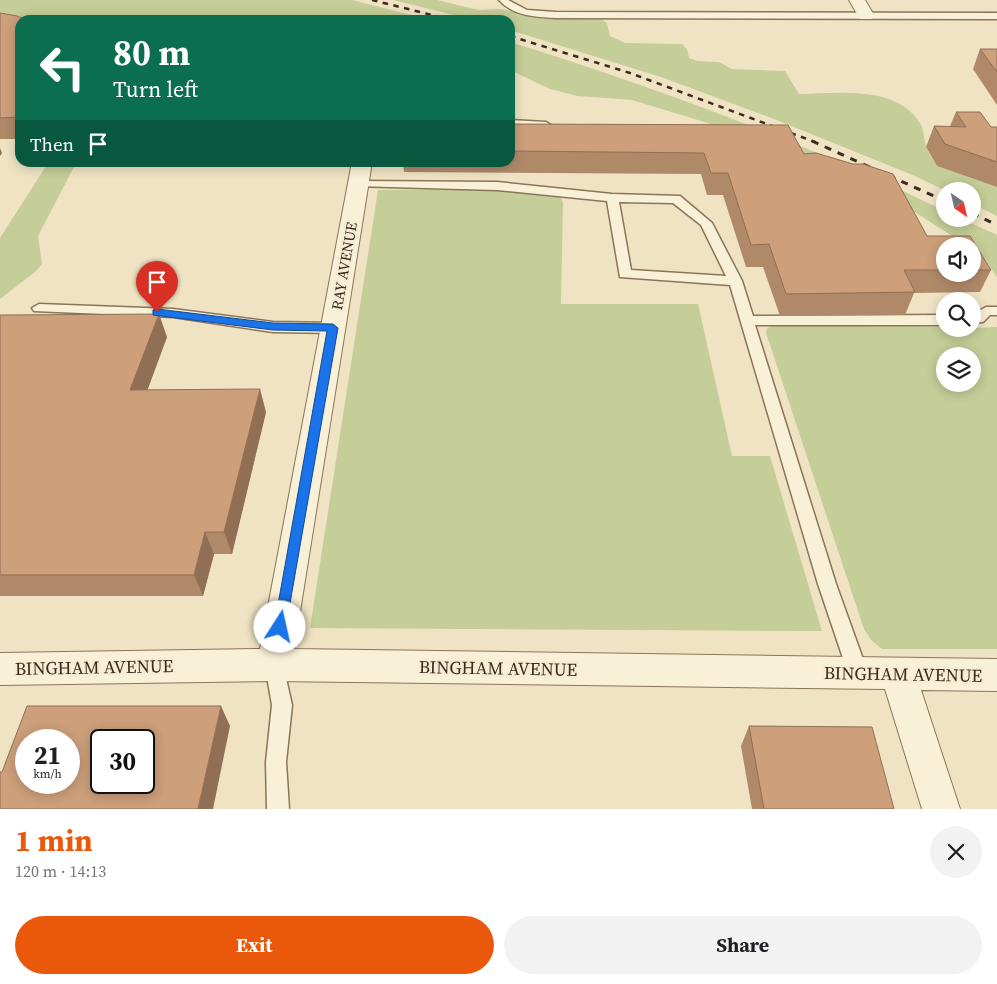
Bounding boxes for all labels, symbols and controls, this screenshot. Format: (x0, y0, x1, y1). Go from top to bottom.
text: 80 m (113, 29, 190, 77)
icon: left (30, 35, 95, 100)
text: Turn left (113, 74, 198, 104)
icon: arrive (84, 130, 112, 158)
text: Then (30, 131, 74, 157)
north arrow (936, 182, 981, 228)
map controls (936, 182, 981, 392)
street label: RAY AVENUE (326, 220, 362, 312)
button: sound (936, 237, 981, 282)
pin (136, 261, 178, 312)
icon: arrive (143, 268, 171, 296)
button: search (936, 292, 981, 337)
button: layers (936, 347, 981, 392)
position arrow (253, 600, 305, 652)
street label: BINGHAM AVENUE (15, 653, 174, 681)
street label: BINGHAM AVENUE (419, 654, 578, 682)
street label: BINGHAM AVENUE (824, 660, 983, 688)
speed limit sign: 30 (90, 729, 155, 794)
text: 21 (34, 738, 61, 772)
text: km/h (33, 766, 62, 782)
text: 1 min (15, 820, 93, 861)
button: close (930, 826, 982, 878)
text: 120 m · 14:13 (15, 860, 106, 882)
button: Exit (15, 916, 494, 974)
button: Share (504, 916, 982, 974)

